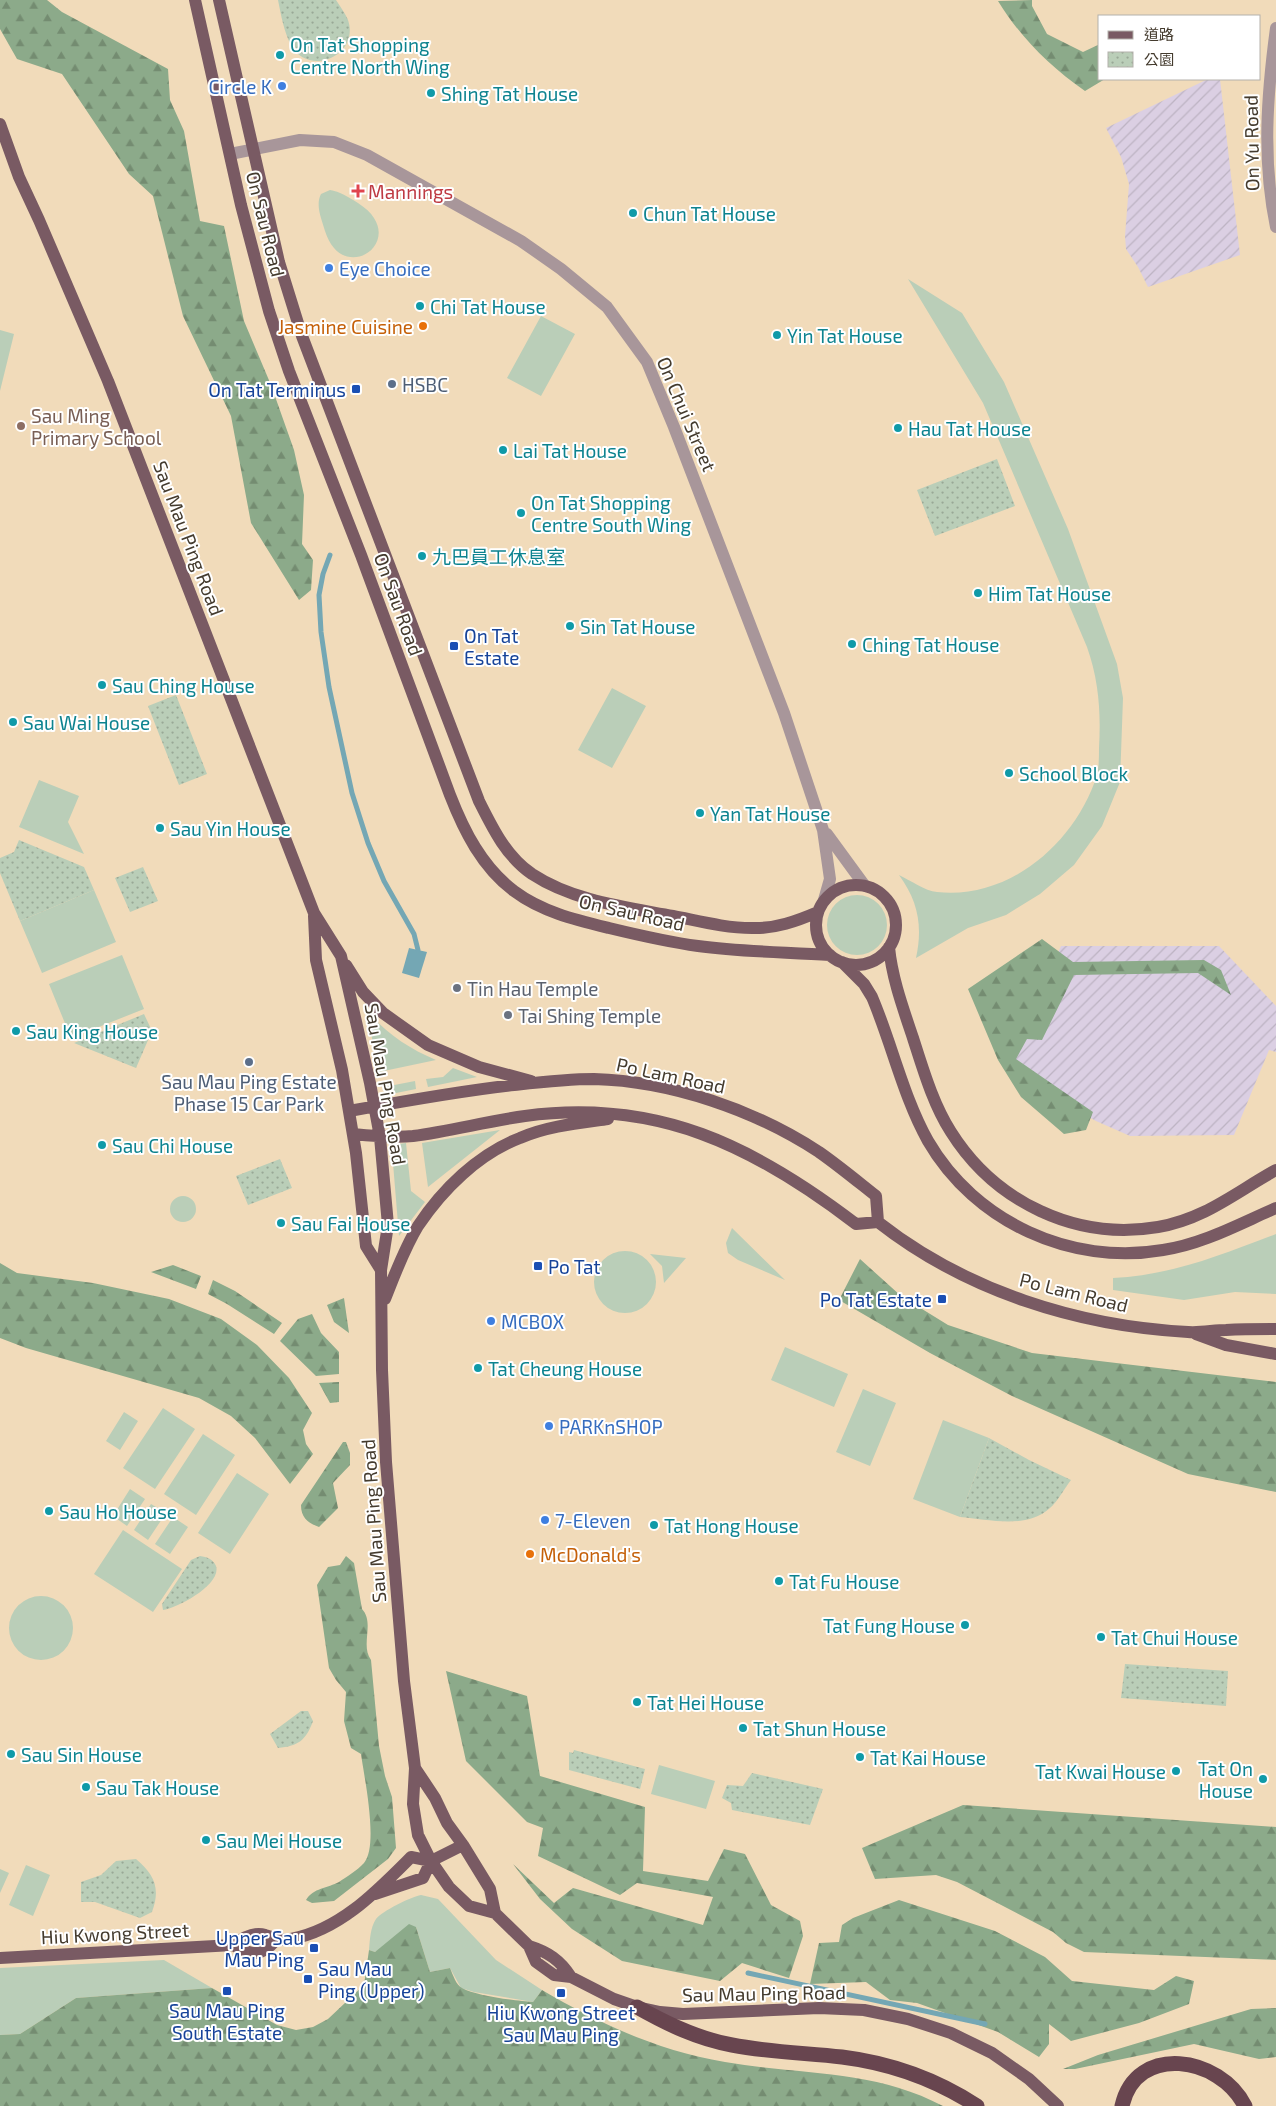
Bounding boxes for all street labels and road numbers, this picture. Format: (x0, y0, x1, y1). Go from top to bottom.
street label: On Yu Road (1239, 95, 1263, 191)
street label: On Sau Road (242, 169, 290, 279)
street label: On Chui Street (652, 353, 722, 475)
street label: Sau Mau Ping Road (149, 457, 229, 619)
street label: On Sau Road (370, 549, 428, 659)
street label: On Sau Road (577, 889, 687, 935)
street label: Sau Mau Ping Road (360, 1001, 412, 1167)
street label: Po Lam Road (614, 1052, 728, 1098)
street label: Po Lam Road (1017, 1267, 1131, 1317)
street label: Sau Mau Ping Road (356, 1438, 390, 1604)
street label: Hiu Kwong Street (40, 1918, 190, 1948)
street label: Sau Mau Ping Road (682, 1980, 846, 2006)

